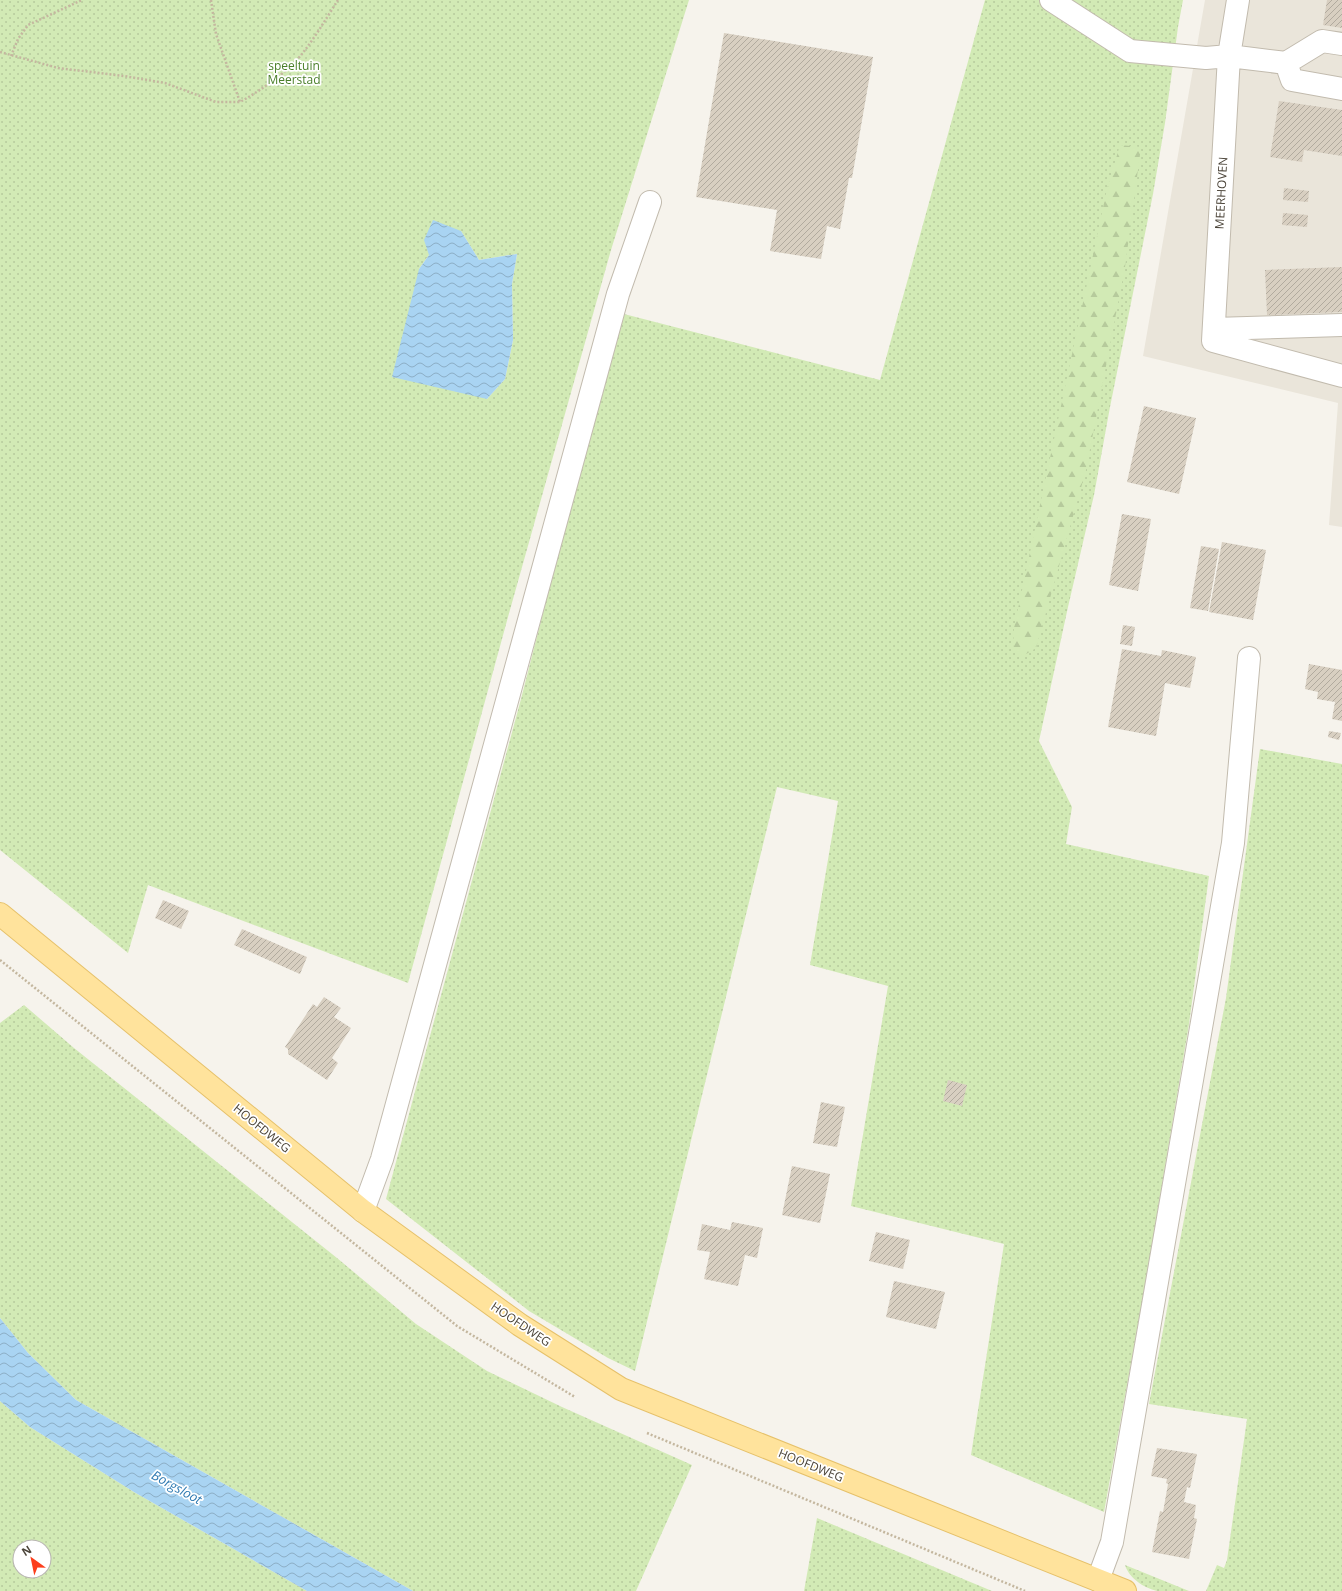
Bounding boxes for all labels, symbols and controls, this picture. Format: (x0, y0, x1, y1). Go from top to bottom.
park label: speeltuin Meerstad (267, 57, 321, 88)
street label: MEERHOVEN (1211, 156, 1231, 230)
street label: HOOFDWEG (230, 1100, 294, 1156)
street label: HOOFDWEG (488, 1298, 554, 1350)
street label: HOOFDWEG (776, 1444, 846, 1486)
water label: Borgsloot (149, 1466, 206, 1509)
north arrow (12, 1539, 52, 1579)
text: N (18, 1541, 34, 1559)

